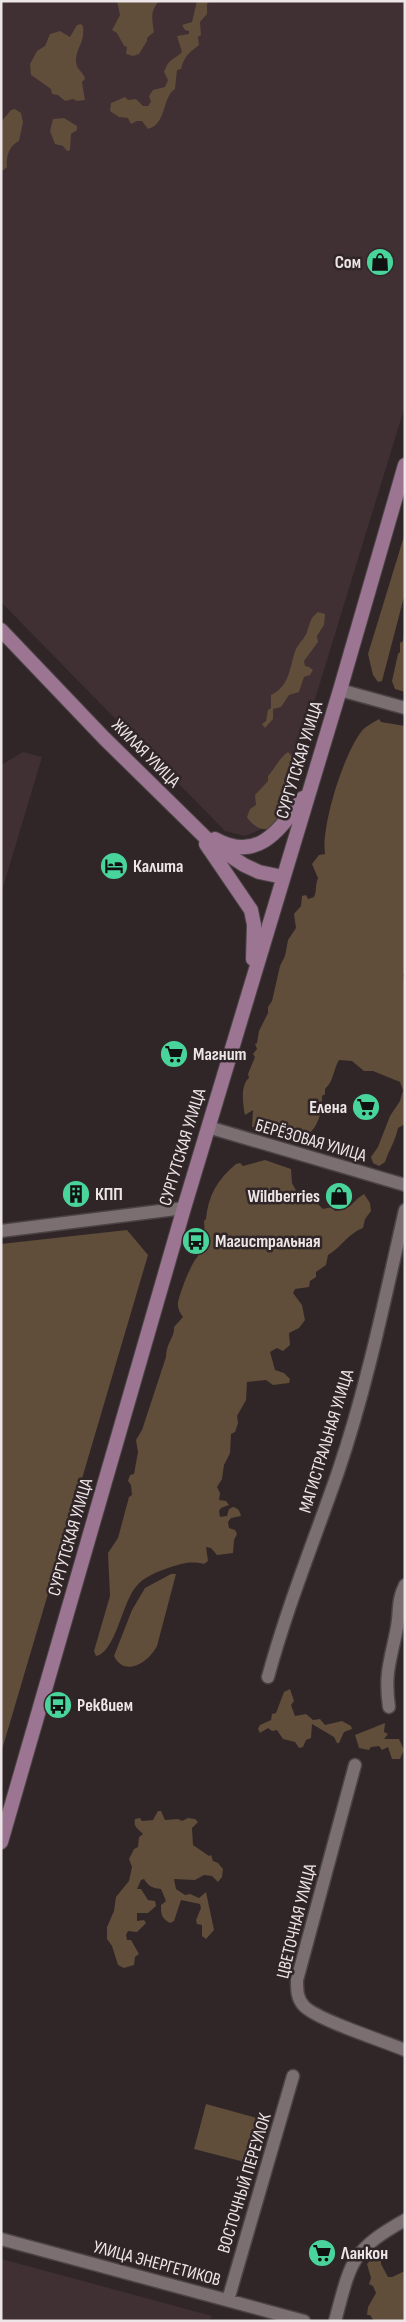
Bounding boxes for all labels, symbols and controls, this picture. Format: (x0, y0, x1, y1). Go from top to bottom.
shop icon: Сом (365, 247, 395, 277)
place label: Сом (335, 252, 361, 273)
street label: СУРГУТСКАЯ УЛИЦА (272, 699, 327, 821)
street label: ЖИЛАЯ УЛИЦА (107, 715, 184, 792)
hotel icon: Калита (99, 851, 129, 881)
place label: Калита (133, 856, 183, 877)
supermarket icon: Магнит (159, 1039, 189, 1069)
place label: Магнит (193, 1044, 247, 1065)
street label: СУРГУТСКАЯ УЛИЦА (155, 1086, 210, 1208)
supermarket icon: Елена (351, 1092, 381, 1122)
place label: Елена (309, 1097, 347, 1118)
street label: БЕРЁЗОВАЯ УЛИЦА (253, 1115, 369, 1166)
building icon: КПП (61, 1179, 91, 1209)
shop icon: Wildberries (324, 1181, 354, 1211)
place label: КПП (95, 1184, 123, 1205)
place label: Wildberries (247, 1186, 320, 1207)
bus stop icon: Магистральная (181, 1226, 211, 1256)
place label: Магистральная (215, 1231, 321, 1252)
street label: МАГИСТРАЛЬНАЯ УЛИЦА (295, 1367, 358, 1515)
street label: СУРГУТСКАЯ УЛИЦА (44, 1476, 97, 1598)
bus stop icon: Реквием (43, 1690, 73, 1720)
place label: Реквием (77, 1695, 133, 1716)
street label: ЦВЕТОЧНАЯ УЛИЦА (272, 1861, 321, 1981)
street label: ВОСТОЧНЫЙ ПЕРЕУЛОК (213, 2110, 276, 2256)
street label: УЛИЦА ЭНЕРГЕТИКОВ (91, 2236, 223, 2291)
supermarket icon: Ланкон (307, 2238, 337, 2268)
place label: Ланкон (340, 2243, 388, 2264)

